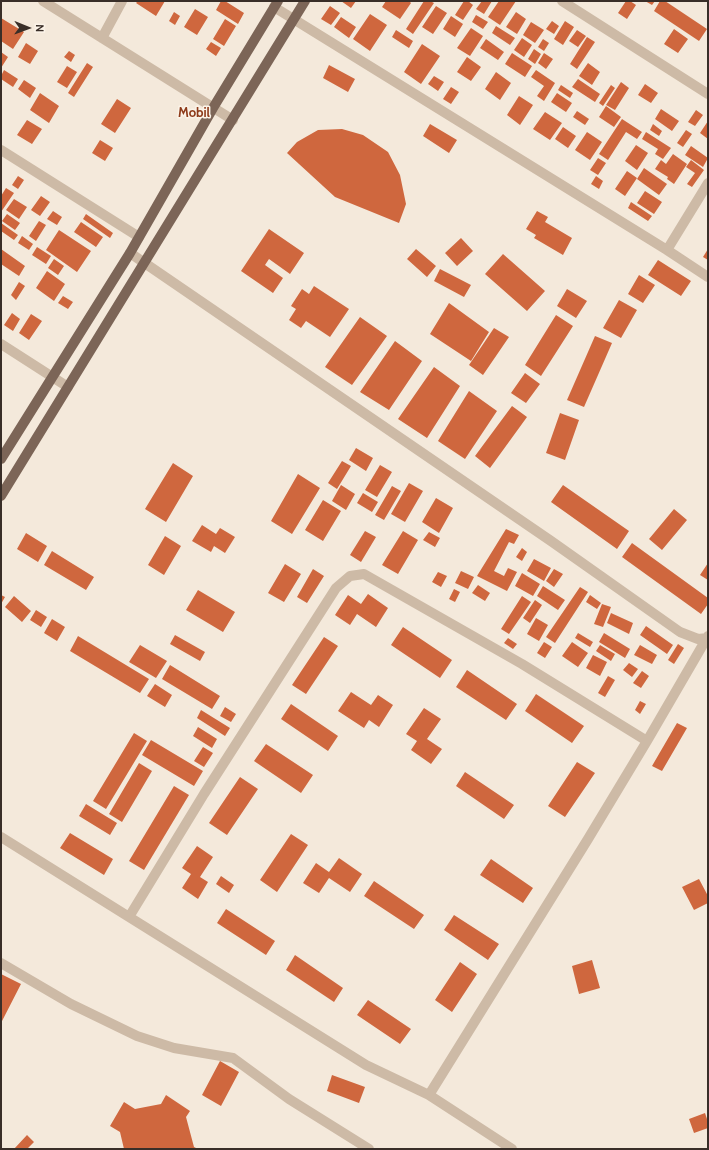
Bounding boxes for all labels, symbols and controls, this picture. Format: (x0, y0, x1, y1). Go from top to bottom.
north arrow (8, 8, 48, 48)
text: N (33, 24, 47, 32)
district label: Mobil (178, 105, 210, 121)

